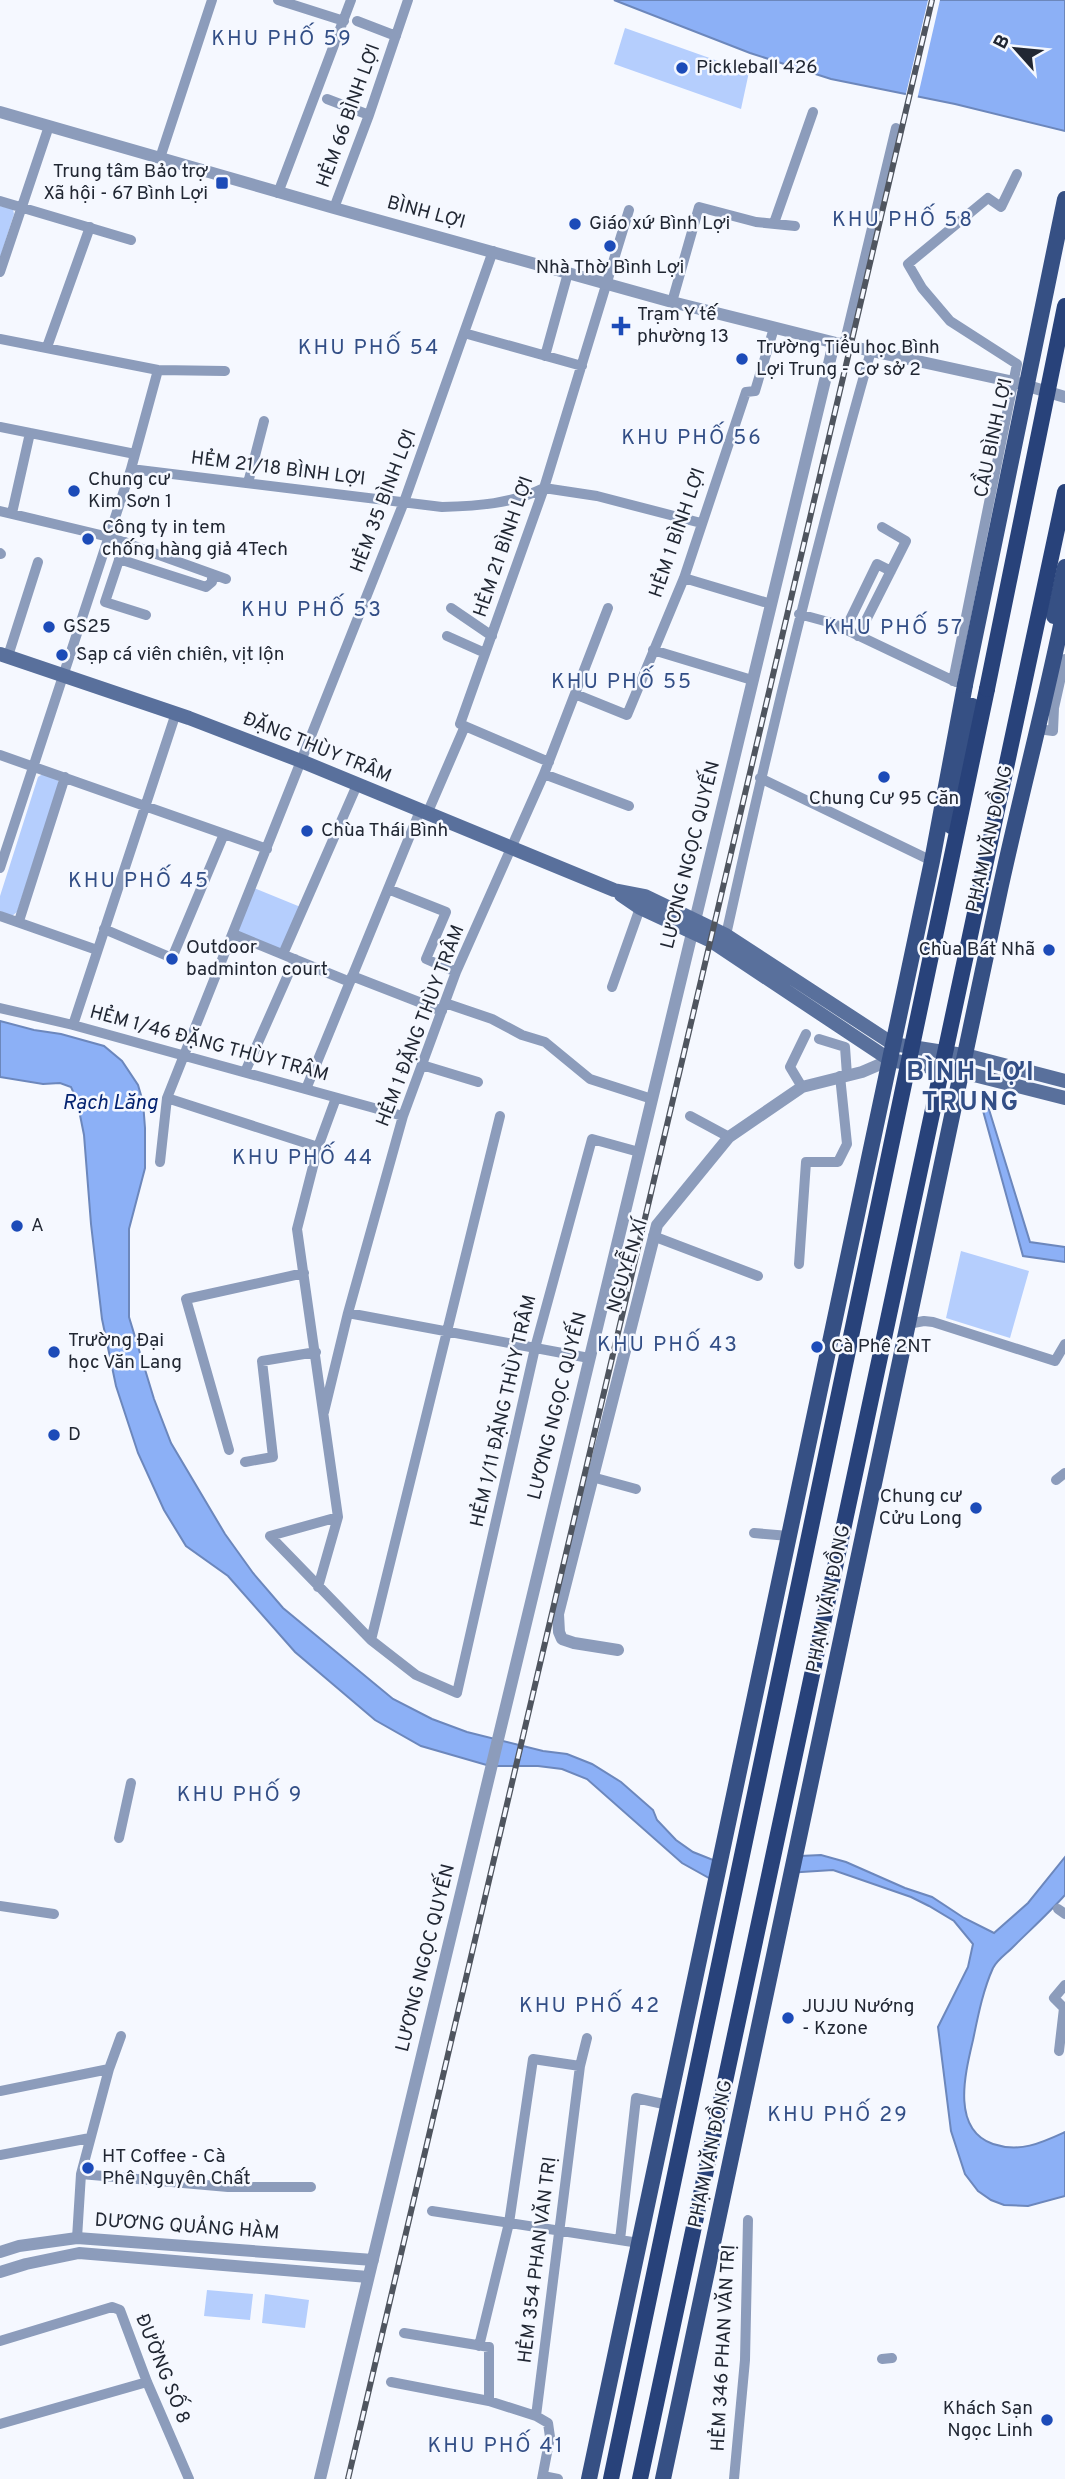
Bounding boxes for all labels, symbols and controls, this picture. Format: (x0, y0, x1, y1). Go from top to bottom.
north arrow (981, 14, 1051, 84)
district label: KHU PHỐ 59 (211, 22, 353, 53)
text: B (989, 31, 1016, 53)
street label: HẺM 66 BÌNH LỢI (310, 40, 386, 191)
place label: Pickleball 426 (696, 56, 818, 80)
marker: Pickleball 426 (674, 60, 690, 76)
place label: Trung tâm Bảo trợ Xã hội - 67 Bình Lợi (43, 160, 208, 206)
marker: Trung tâm Bảo trợ Xã hội - 67 Bình Lợi (214, 175, 230, 191)
street label: BÌNH LỢI (384, 190, 468, 235)
district label: KHU PHỐ 58 (832, 203, 974, 234)
place label: Giáo xứ Bình Lợi (589, 212, 730, 236)
marker: Giáo xứ Bình Lợi (567, 216, 583, 232)
marker: Nhà Thờ Bình Lợi (602, 238, 618, 254)
place label: Nhà Thờ Bình Lợi (536, 256, 684, 280)
place label: Trạm Y tế phường 13 (637, 303, 729, 349)
marker: Trạm Y tế phường 13 (611, 316, 631, 336)
district label: KHU PHỐ 54 (298, 331, 440, 362)
place label: Trường Tiểu học Bình Lợi Trung - Cơ sở 2 (756, 333, 940, 382)
marker: Trường Tiểu học Bình Lợi Trung - Cơ sở 2 (734, 351, 750, 367)
street label: CẦU BÌNH LỢI (966, 375, 1018, 500)
district label: KHU PHỐ 56 (621, 421, 763, 452)
street label: HẺM 35 BÌNH LỢI (344, 425, 422, 576)
street label: HẺM 21/18 BÌNH LỢI (189, 444, 367, 492)
street label: HẺM 1 BÌNH LỢI (643, 464, 711, 601)
place label: Chung cư Kim Sơn 1 (88, 468, 172, 514)
street label: HẺM 21 BÌNH LỢI (467, 473, 539, 621)
marker: Chung cư Kim Sơn 1 (66, 483, 82, 499)
place label: Công ty in tem chống hàng giả 4Tech (102, 516, 288, 562)
marker: Công ty in tem chống hàng giả 4Tech (80, 531, 96, 547)
district label: KHU PHỐ 53 (241, 593, 383, 624)
district label: KHU PHỐ 57 (824, 611, 964, 642)
place label: GS25 (63, 615, 111, 639)
marker: GS25 (41, 619, 57, 635)
place label: Sạp cá viên chiên, vịt lộn (76, 643, 285, 667)
marker: Sạp cá viên chiên, vịt lộn (54, 647, 70, 663)
district label: KHU PHỐ 55 (551, 665, 693, 696)
street label: ĐẶNG THÙY TRÂM (239, 706, 395, 789)
street label: LƯƠNG NGỌC QUYẾN (652, 758, 726, 951)
street label: PHẠM VĂN ĐỒNG (957, 762, 1019, 915)
marker: Chung Cư 95 Căn (876, 769, 892, 785)
place label: Chung Cư 95 Căn (809, 787, 959, 811)
place label: Chùa Thái Bình (321, 819, 448, 843)
marker: Chùa Thái Bình (299, 823, 315, 839)
district label: KHU PHỐ 45 (68, 864, 210, 895)
street label: HẺM 1 ĐẶNG THÙY TRÂM (370, 921, 471, 1130)
place label: Outdoor badminton court (186, 936, 328, 982)
place label: Chùa Bát Nhã (918, 938, 1035, 962)
marker: Chùa Bát Nhã (1041, 942, 1057, 958)
marker: Outdoor badminton court (164, 951, 180, 967)
street label: HẺM 1/46 ĐẶNG THÙY TRÂM (87, 999, 332, 1088)
district label: BÌNH LỢI TRUNG (906, 1055, 1036, 1120)
water label: Rạch Lăng (62, 1090, 158, 1117)
district label: KHU PHỐ 44 (232, 1141, 374, 1172)
street label: NGUYỄN XÍ (599, 1213, 654, 1316)
place label: A (31, 1214, 44, 1238)
marker: A (9, 1218, 25, 1234)
street label: HẺM 1/11 ĐẶNG THÙY TRÂM (464, 1292, 542, 1529)
street label: LƯƠNG NGỌC QUYẾN (519, 1309, 593, 1502)
district label: KHU PHỐ 43 (597, 1328, 739, 1359)
place label: Trường Đại học Văn Lang (68, 1329, 182, 1375)
place label: Cà Phê 2NT (831, 1335, 932, 1359)
marker: Cà Phê 2NT (809, 1339, 825, 1355)
marker: Trường Đại học Văn Lang (46, 1344, 62, 1360)
place label: D (68, 1423, 81, 1447)
marker: D (46, 1427, 62, 1443)
place label: Chung cư Cửu Long (879, 1485, 962, 1531)
marker: Chung cư Cửu Long (968, 1500, 984, 1516)
street label: PHẠM VĂN ĐỒNG (798, 1522, 856, 1675)
district label: KHU PHỐ 9 (177, 1778, 303, 1809)
street label: LƯƠNG NGỌC QUYẾN (387, 1861, 461, 2054)
district label: KHU PHỐ 42 (519, 1989, 661, 2020)
place label: JUJU Nướng - Kzone (802, 1995, 914, 2041)
marker: JUJU Nướng - Kzone (780, 2010, 796, 2026)
street label: PHẠM VĂN ĐỒNG (680, 2077, 738, 2230)
district label: KHU PHỐ 29 (767, 2098, 909, 2129)
place label: HT Coffee - Cà Phê Nguyên Chất (102, 2145, 251, 2191)
street label: HẺM 354 PHAN VĂN TRỊ (511, 2155, 563, 2365)
marker: HT Coffee - Cà Phê Nguyên Chất (80, 2160, 96, 2176)
street label: DƯƠNG QUẢNG HÀM (94, 2207, 280, 2245)
street label: HẺM 346 PHAN VĂN TRỊ (705, 2244, 741, 2452)
street label: ĐƯỜNG SỐ 8 (129, 2309, 199, 2427)
place label: Khách Sạn Ngọc Linh (943, 2397, 1033, 2443)
marker: Khách Sạn Ngọc Linh (1039, 2412, 1055, 2428)
district label: KHU PHỐ 41 (427, 2429, 565, 2460)

